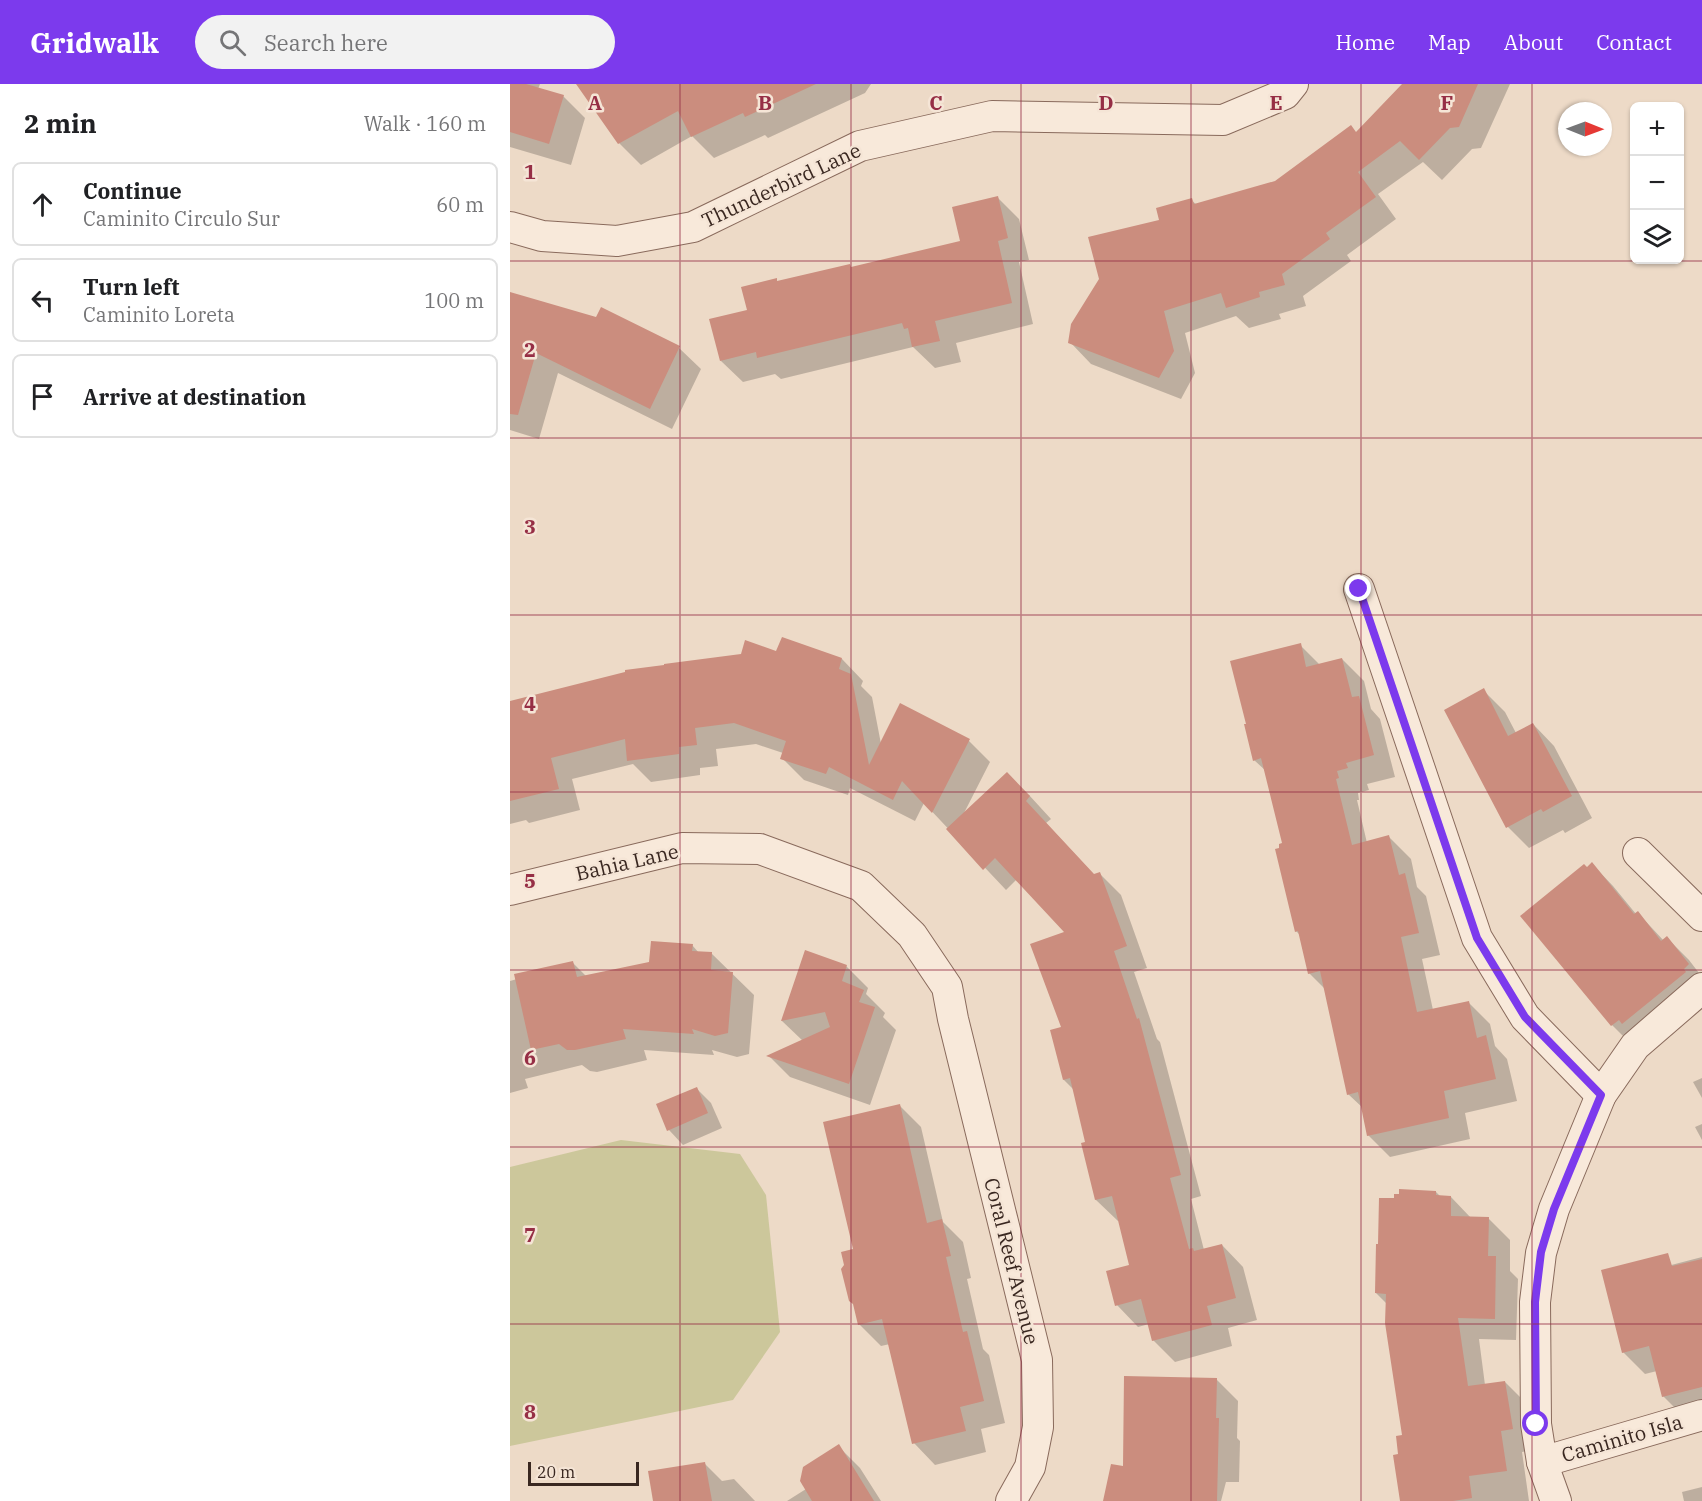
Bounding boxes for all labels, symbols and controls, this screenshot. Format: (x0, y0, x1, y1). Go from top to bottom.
search box (195, 15, 615, 69)
text: Gridwalk (30, 24, 159, 61)
icon: search (216, 26, 249, 59)
text: Search here (264, 28, 388, 57)
text: Home (1335, 28, 1395, 56)
text: Map (1428, 28, 1471, 56)
text: About (1504, 28, 1563, 56)
text: Contact (1596, 28, 1672, 56)
text: A (588, 89, 602, 116)
text: B (758, 89, 772, 116)
text: C (929, 89, 943, 116)
text: D (1098, 89, 1114, 116)
text: E (1269, 89, 1283, 116)
text: F (1441, 89, 1453, 116)
north arrow (1558, 102, 1612, 156)
map controls (1630, 102, 1684, 264)
button: + (1630, 102, 1684, 156)
text: 2 min (24, 106, 97, 140)
text: Walk · 160 m (364, 110, 486, 137)
street label: Thunderbird Lane (697, 136, 865, 234)
button: − (1630, 156, 1684, 210)
text: 1 (524, 158, 536, 185)
text: Continue (83, 176, 182, 205)
icon: ahead (26, 188, 59, 221)
text: 60 m (436, 191, 484, 218)
text: Caminito Circulo Sur (83, 205, 280, 232)
button: layers (1630, 210, 1684, 264)
text: Turn left (83, 272, 179, 301)
icon: left (26, 284, 59, 317)
text: 100 m (424, 287, 484, 314)
text: Caminito Loreta (83, 301, 235, 328)
text: 2 (524, 336, 536, 363)
icon: arrive (26, 380, 59, 413)
text: Arrive at destination (83, 382, 306, 411)
text: 3 (524, 513, 536, 540)
route end (1345, 575, 1371, 601)
text: 4 (524, 690, 536, 717)
street label: Bahia Lane (573, 837, 681, 887)
text: 5 (524, 867, 536, 894)
text: 6 (524, 1044, 536, 1071)
street label: Coral Reef Avenue (978, 1175, 1046, 1347)
text: 7 (524, 1221, 536, 1248)
text: 8 (524, 1398, 536, 1425)
street label: Caminito Isla (1558, 1408, 1686, 1468)
route start (1522, 1410, 1548, 1436)
scale bar (528, 1459, 639, 1486)
text: 20 m (537, 1462, 575, 1482)

